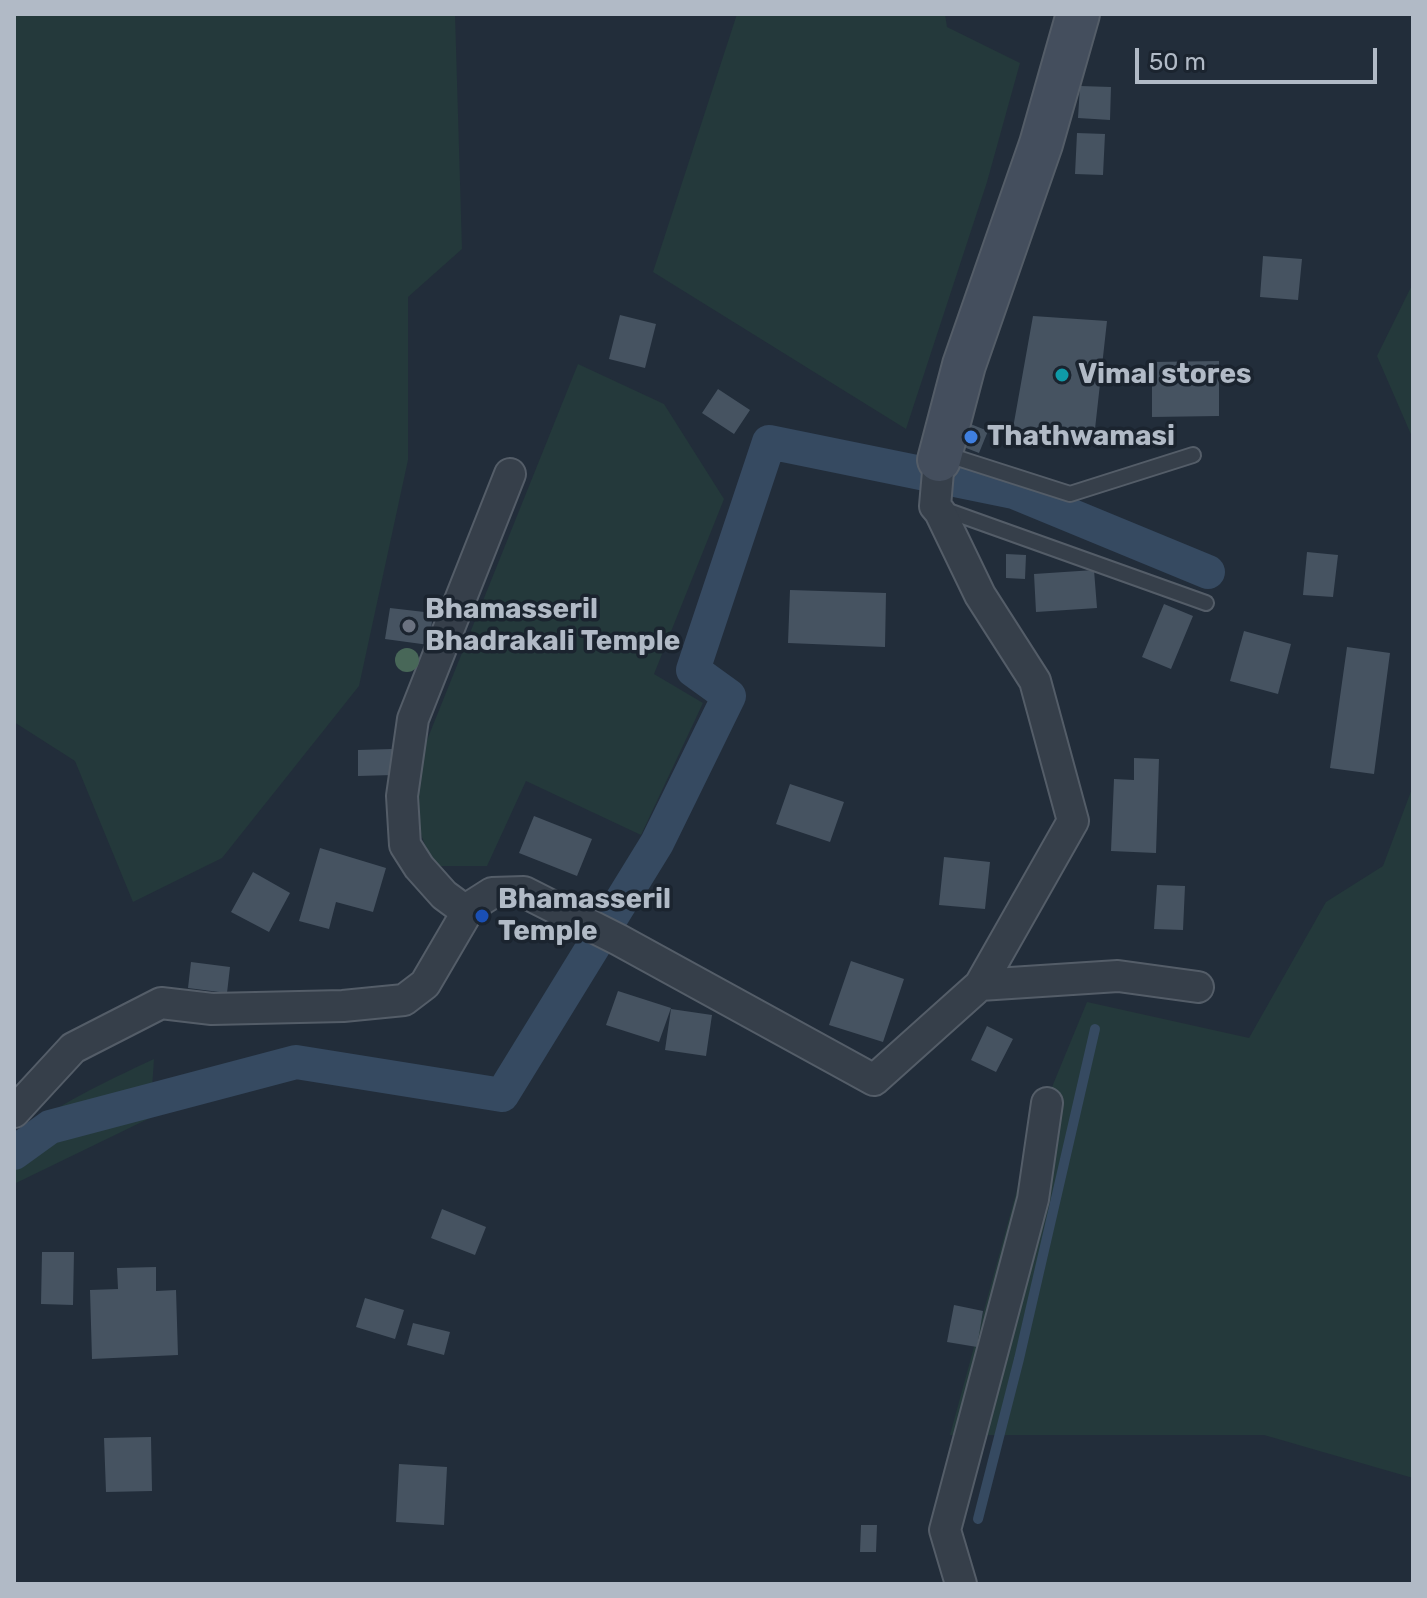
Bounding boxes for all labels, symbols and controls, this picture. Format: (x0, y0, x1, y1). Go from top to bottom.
scale bar (1139, 32, 1381, 82)
text: 50 m (1149, 48, 1206, 76)
place label: Vimal stores (1078, 358, 1252, 392)
marker: Vimal stores (1053, 366, 1071, 384)
place label: Thathwamasi (987, 420, 1175, 454)
marker: Thathwamasi (962, 428, 980, 446)
place label: Bhamasseril Bhadrakali Temple (425, 593, 680, 659)
marker: Bhamasseril Bhadrakali Temple (400, 617, 418, 635)
place label: Bhamasseril Temple (498, 883, 671, 949)
marker: Bhamasseril Temple (473, 907, 491, 925)

